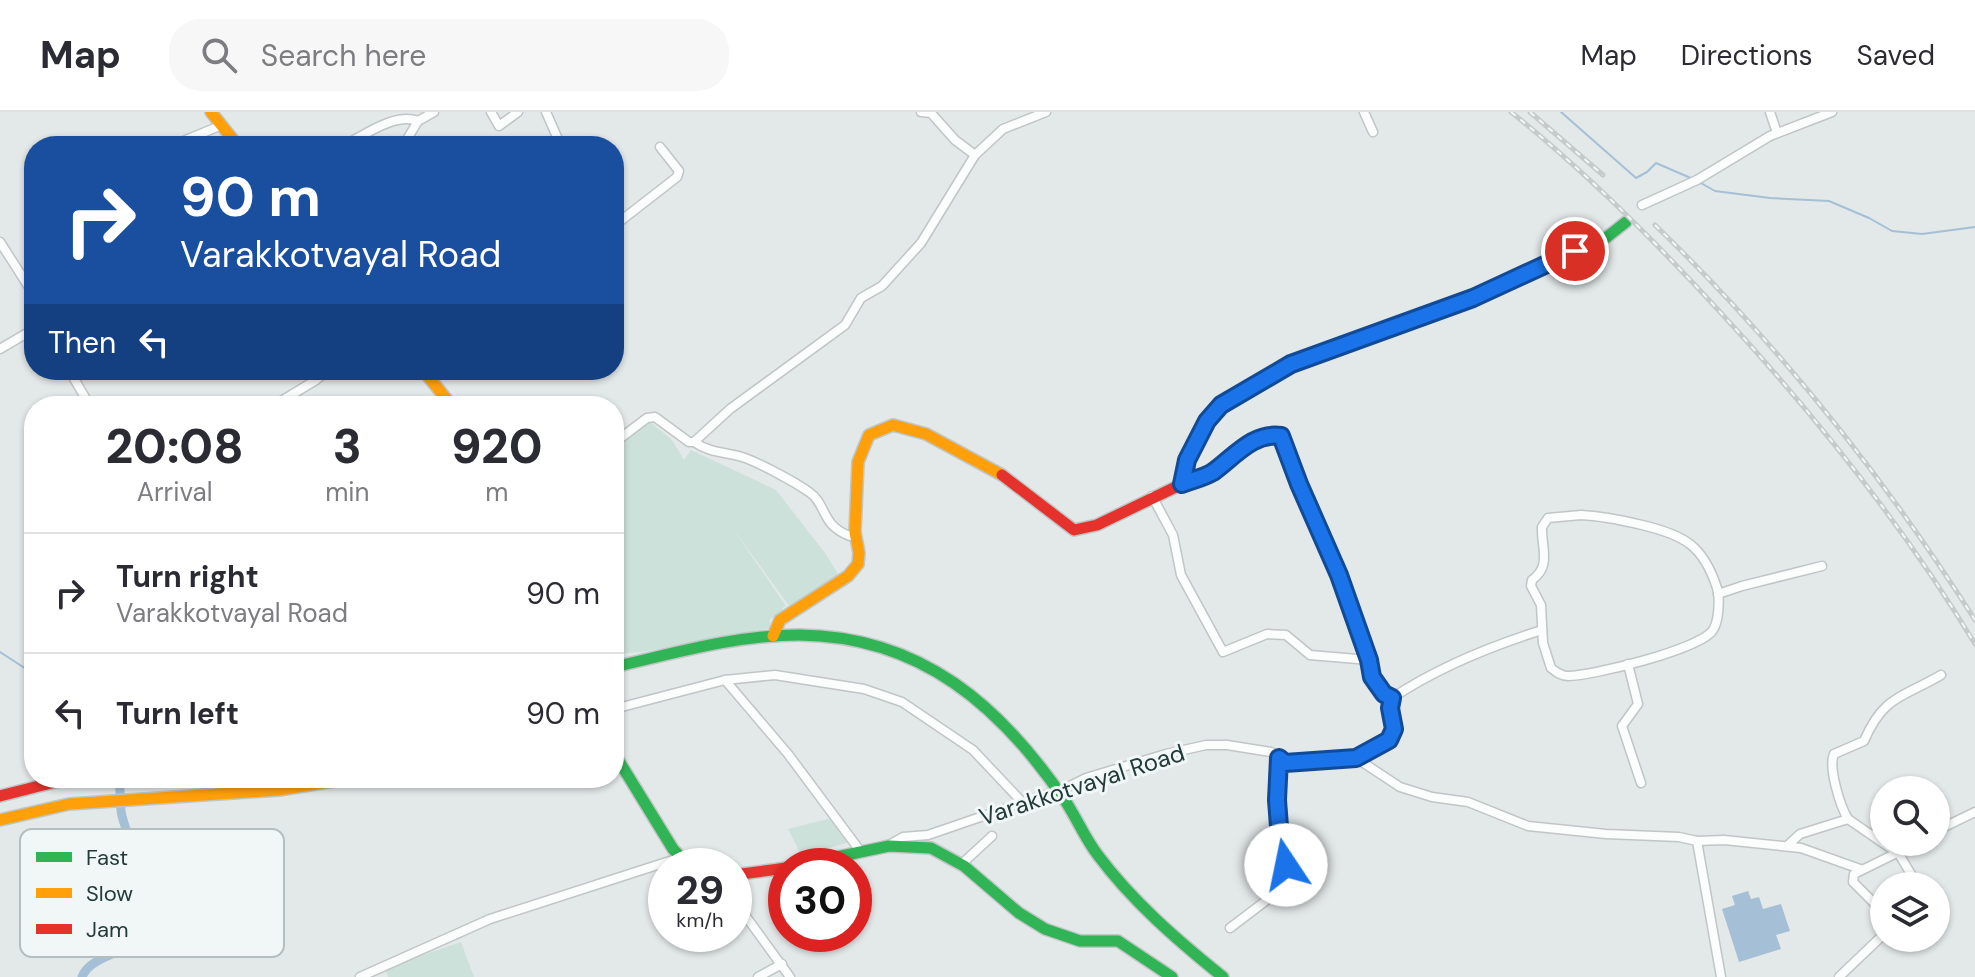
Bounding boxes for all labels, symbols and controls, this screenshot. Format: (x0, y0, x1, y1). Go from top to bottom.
search box (169, 19, 729, 91)
text: Map (40, 30, 121, 80)
icon: search (197, 33, 241, 77)
text: Search here (261, 36, 426, 75)
text: Map (1580, 37, 1637, 74)
text: Directions (1681, 37, 1813, 74)
text: Saved (1857, 37, 1935, 74)
text: 90 m (180, 160, 321, 233)
icon: right (48, 168, 152, 272)
pin (1541, 217, 1609, 285)
icon: arrive (1553, 229, 1597, 273)
text: Varakkotvayal Road (180, 231, 501, 278)
icon: left (132, 320, 176, 364)
text: Then (48, 323, 116, 362)
text: 20:08 (105, 415, 244, 478)
text: 3 (333, 415, 362, 478)
text: 920 (451, 415, 543, 478)
text: Arrival (137, 475, 212, 509)
text: min (325, 475, 370, 509)
text: m (485, 475, 508, 509)
text: Turn right (116, 557, 259, 596)
icon: right (48, 571, 92, 615)
text: 90 m (526, 574, 600, 613)
text: Varakkotvayal Road (116, 596, 348, 630)
icon: left (48, 691, 92, 735)
text: Turn left (116, 694, 239, 733)
text: 90 m (526, 694, 600, 733)
street label: Varakkotvayal Road (975, 737, 1188, 832)
map controls (1870, 776, 1950, 952)
button: search (1870, 776, 1950, 856)
position arrow (1244, 823, 1328, 907)
legend (20, 829, 284, 957)
text: Fast (86, 843, 128, 872)
speed limit sign: 30 (768, 848, 872, 952)
text: 29 (676, 864, 724, 916)
button: layers (1870, 872, 1950, 952)
text: Slow (86, 879, 133, 908)
text: km/h (676, 907, 724, 933)
text: Jam (86, 915, 129, 944)

